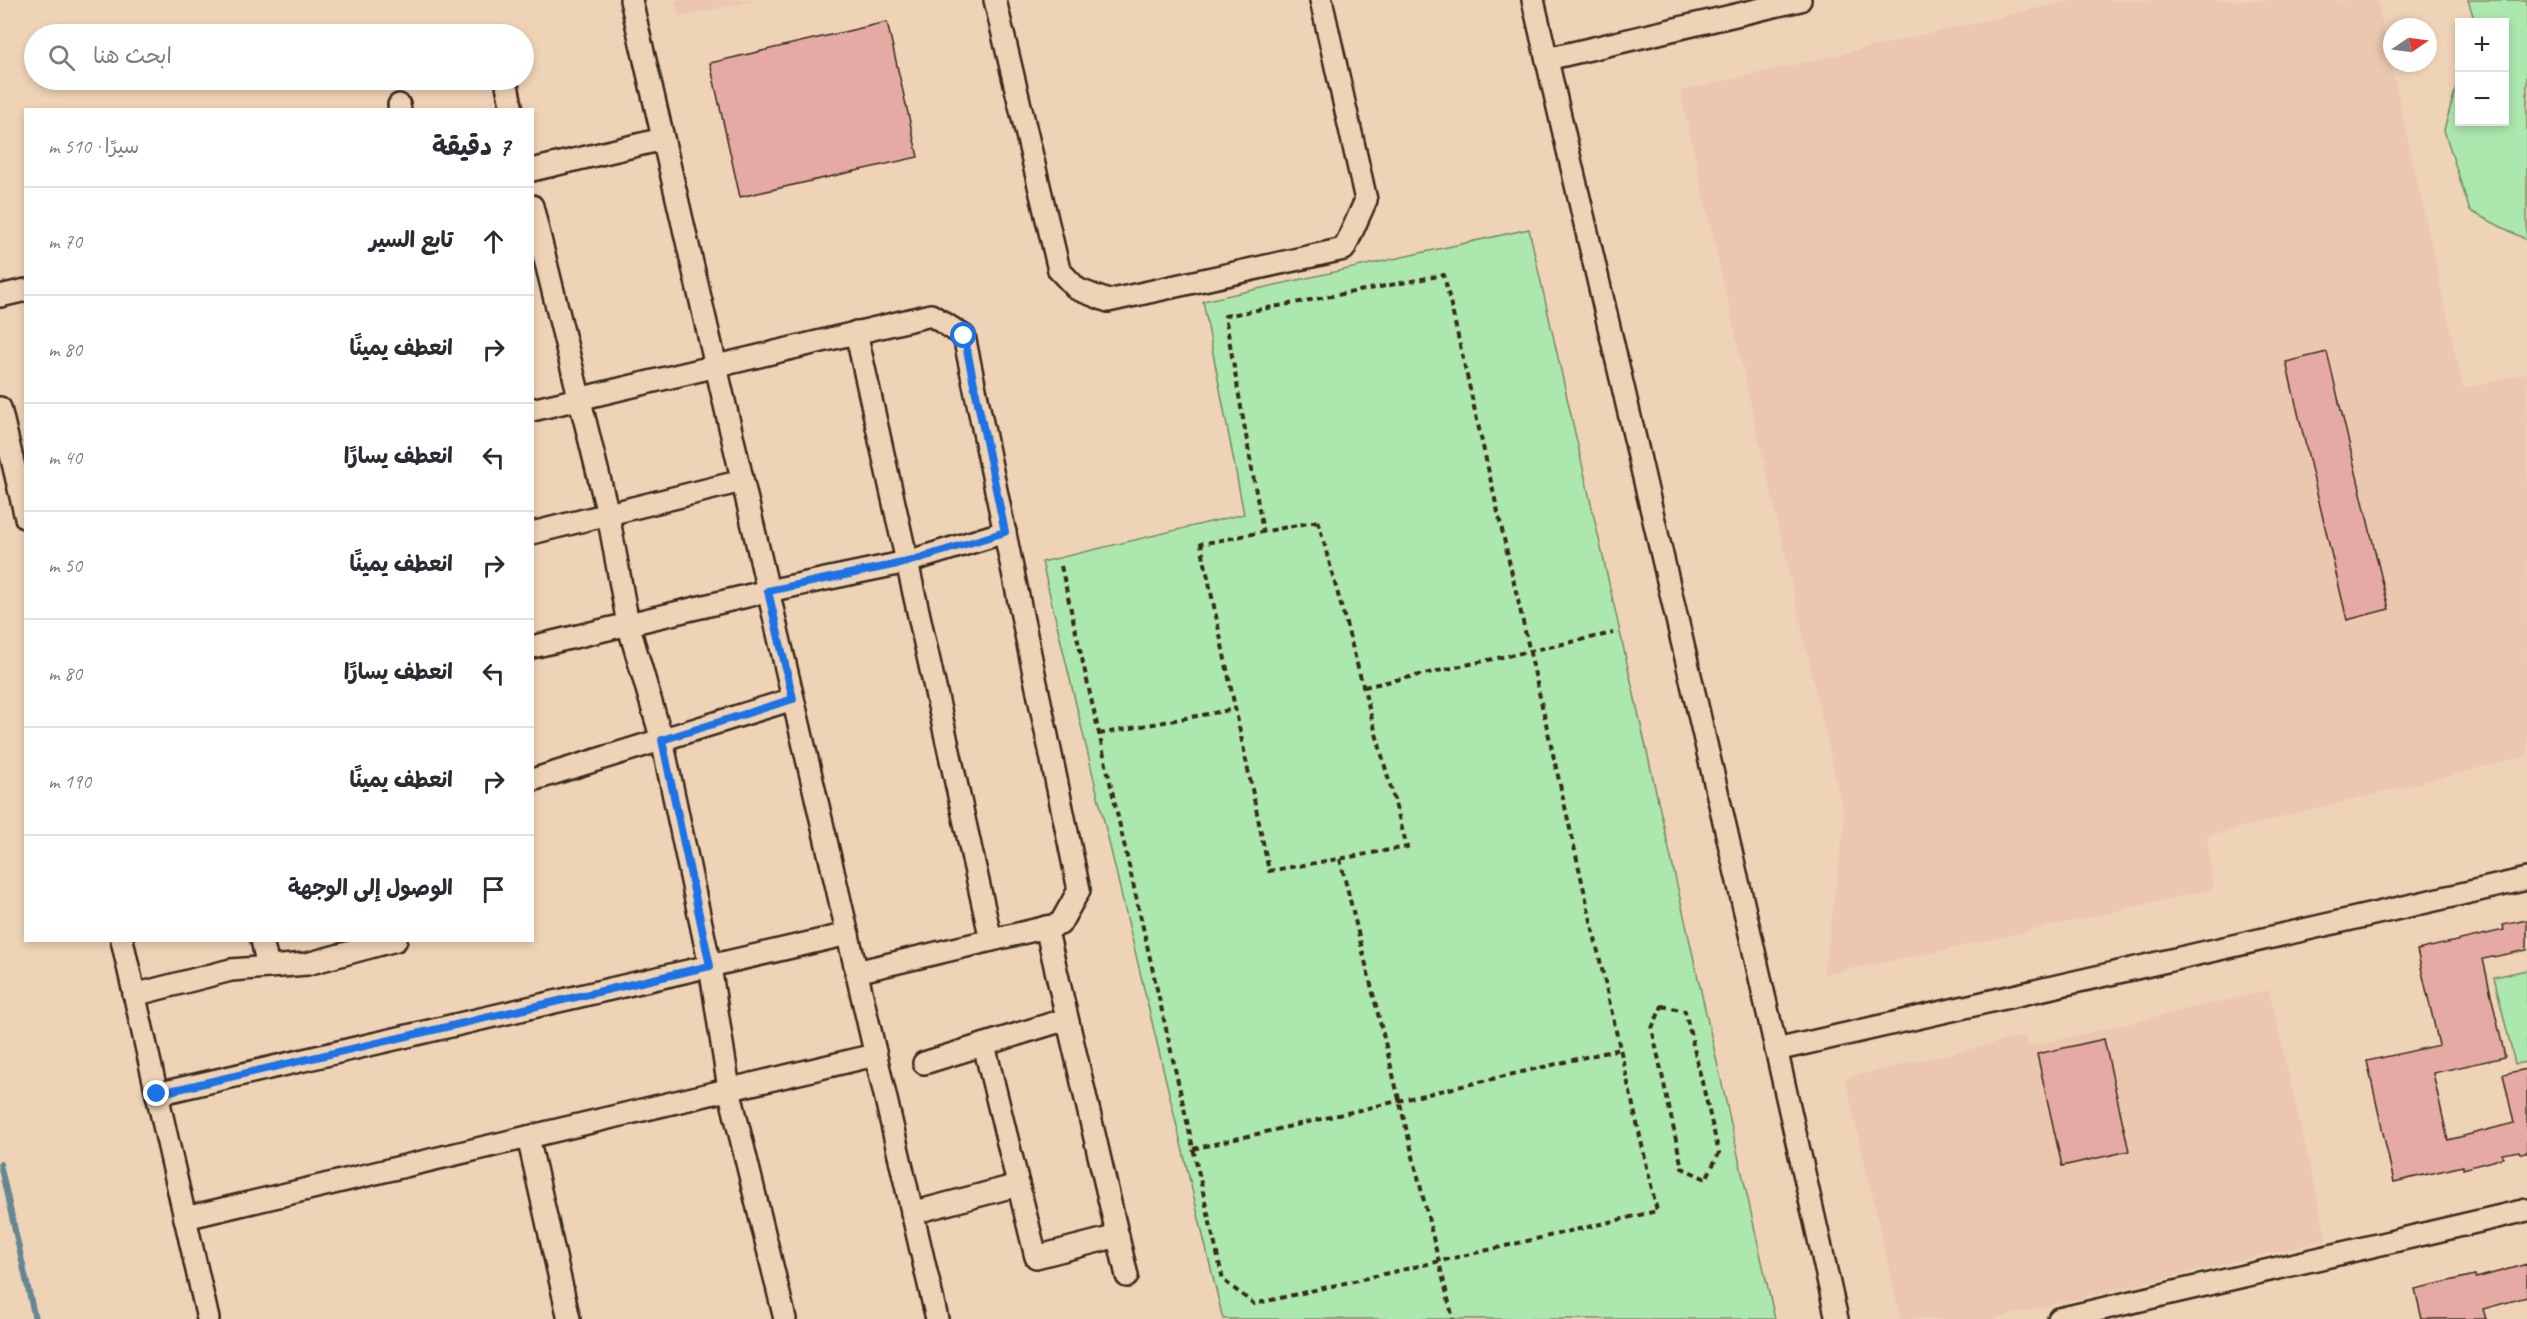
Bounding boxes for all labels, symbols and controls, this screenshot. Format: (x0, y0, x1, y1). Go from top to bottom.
north arrow (2383, 18, 2437, 72)
map controls (2455, 18, 2509, 126)
button: + (2455, 18, 2509, 72)
search box (24, 24, 534, 90)
icon: search (45, 41, 78, 74)
text: ابحث هنا (93, 42, 172, 70)
button: − (2455, 72, 2509, 126)
text: 7 دقيقة (432, 130, 510, 163)
text: سيرًا · 510 m (48, 134, 139, 159)
icon: ahead (477, 225, 510, 258)
text: تابع السير (369, 226, 453, 254)
text: 70 m (48, 229, 82, 254)
route start (950, 322, 976, 348)
icon: right (477, 333, 510, 366)
text: انعطف يمينًا (349, 334, 453, 362)
text: 80 m (48, 337, 82, 362)
icon: left (477, 441, 510, 474)
text: انعطف يسارًا (344, 442, 453, 470)
text: 40 m (48, 445, 82, 470)
icon: right (477, 549, 510, 582)
text: انعطف يمينًا (349, 550, 453, 578)
text: 50 m (48, 553, 82, 578)
icon: left (477, 657, 510, 690)
text: انعطف يسارًا (344, 658, 453, 686)
text: 80 m (48, 661, 82, 686)
icon: right (477, 765, 510, 798)
text: انعطف يمينًا (349, 766, 453, 794)
text: 190 m (48, 769, 91, 794)
icon: arrive (477, 873, 510, 906)
text: الوصول إلى الوجهة (288, 874, 453, 902)
route end (143, 1080, 169, 1106)

